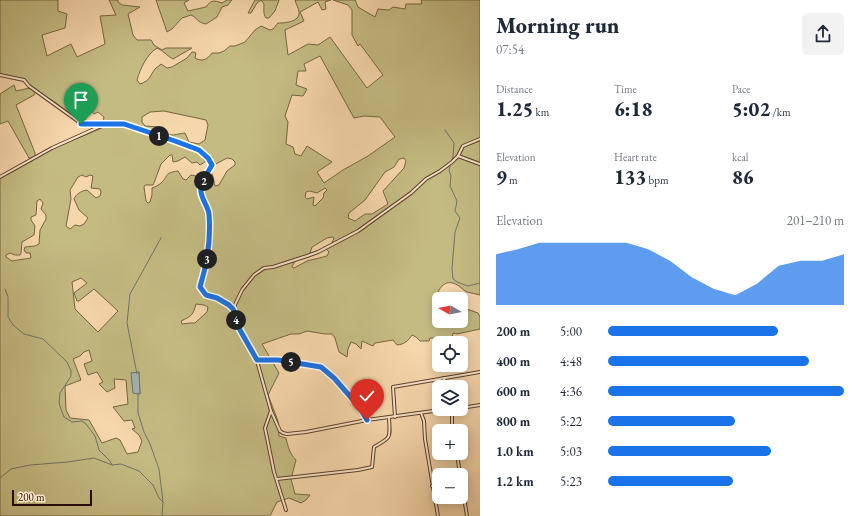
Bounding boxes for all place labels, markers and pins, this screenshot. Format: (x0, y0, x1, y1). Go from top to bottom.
pin (64, 83, 98, 124)
pin: 1 (149, 126, 169, 146)
pin: 2 (194, 171, 214, 191)
pin: 3 (197, 249, 217, 269)
pin: 4 (226, 310, 246, 330)
pin: 5 (281, 352, 301, 372)
pin (350, 379, 384, 420)

